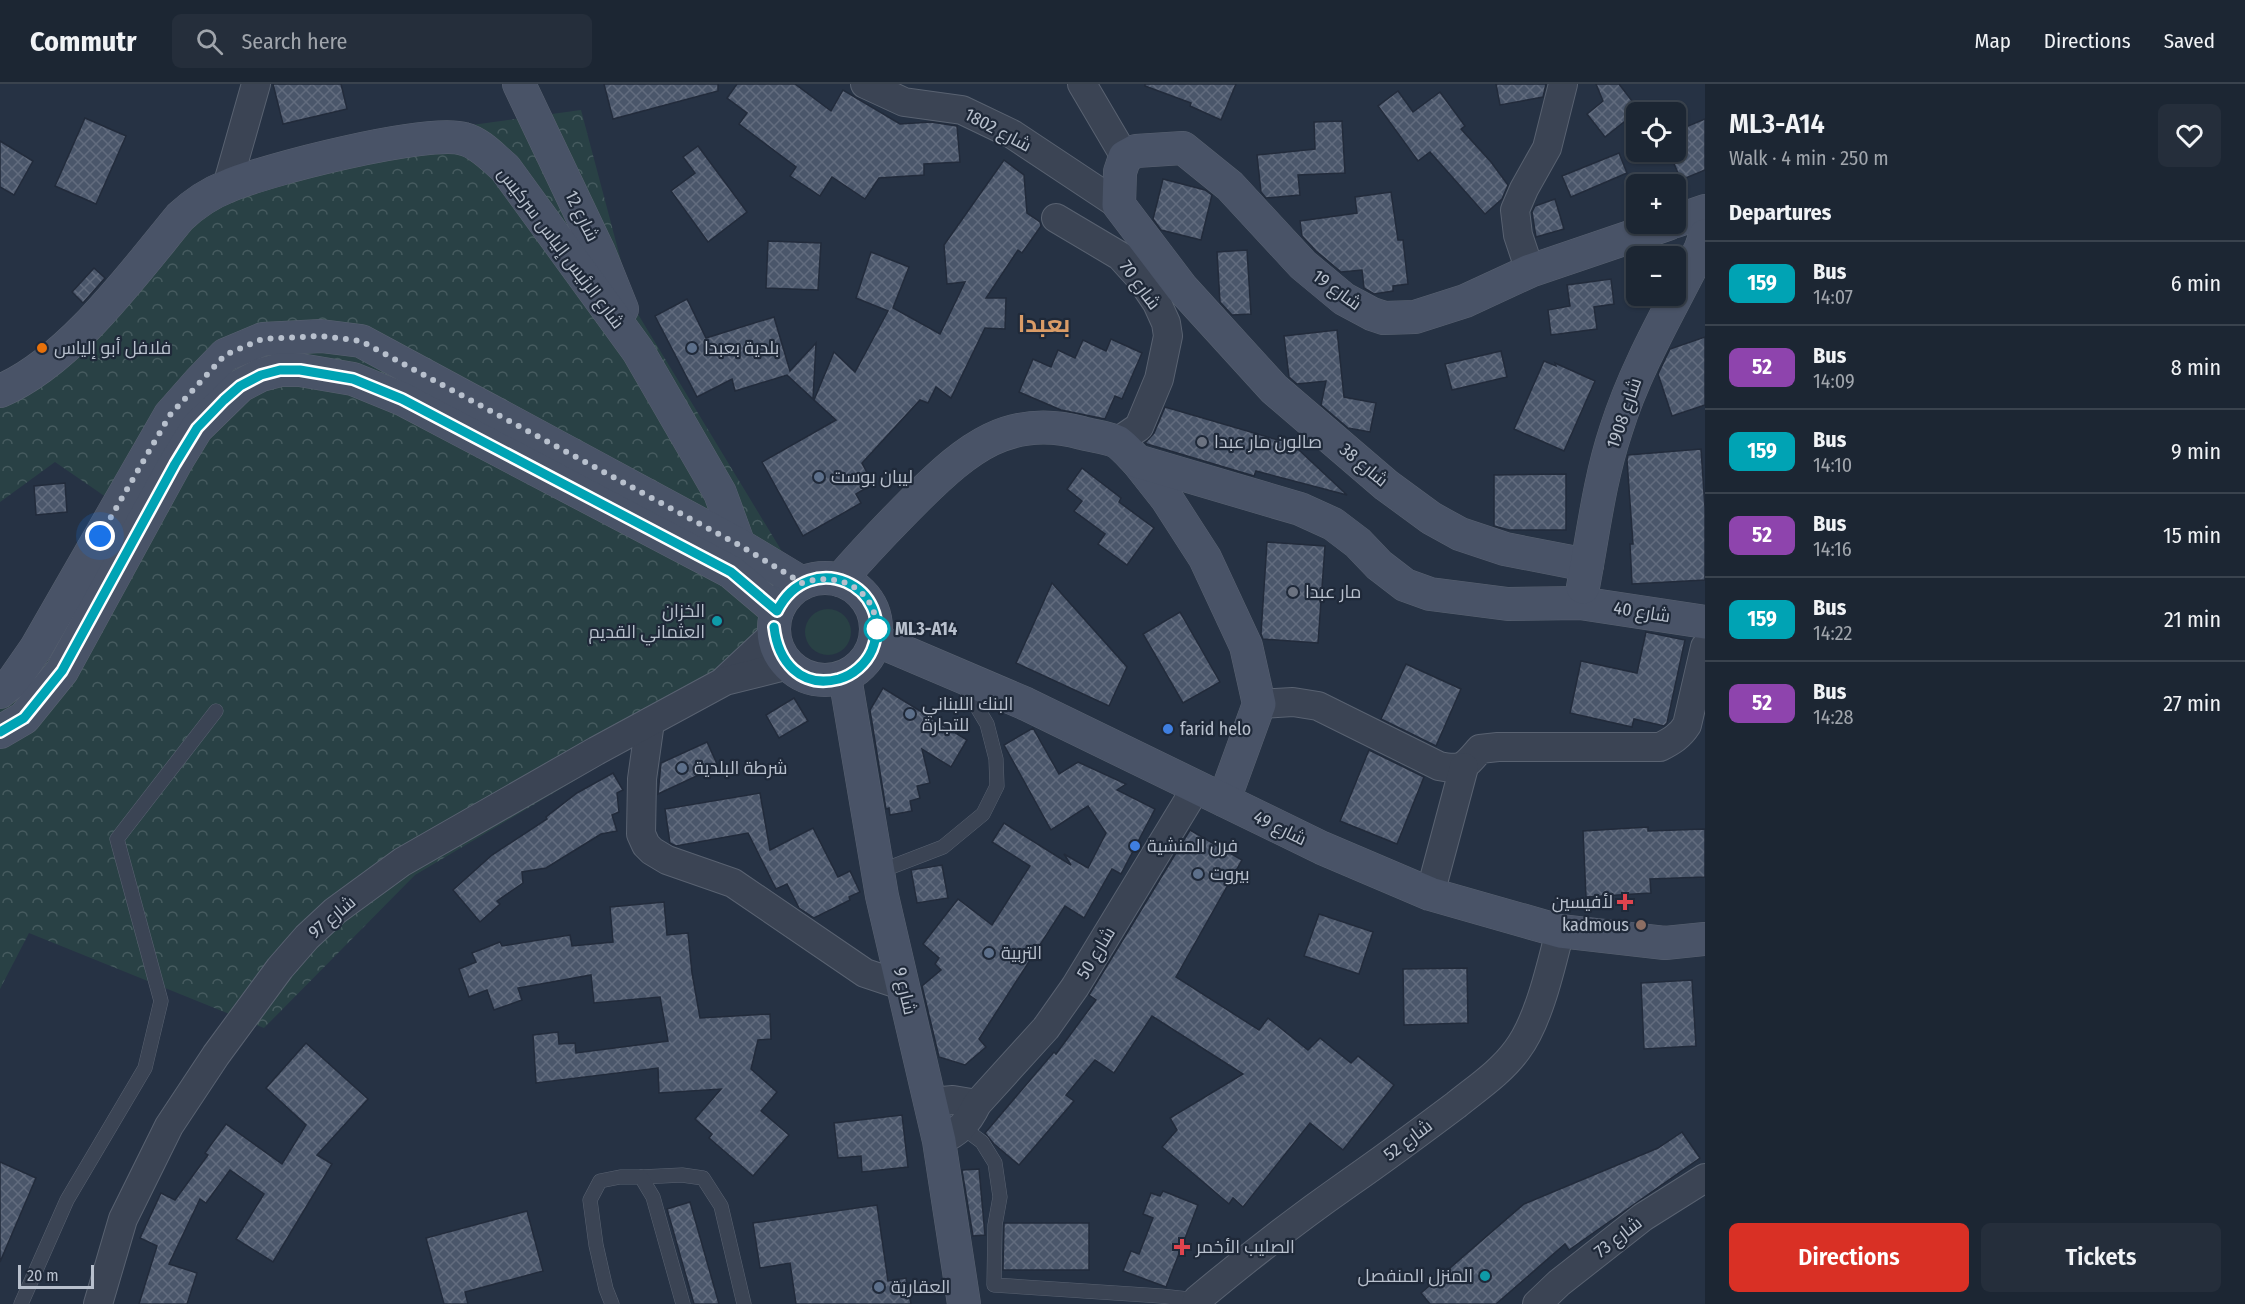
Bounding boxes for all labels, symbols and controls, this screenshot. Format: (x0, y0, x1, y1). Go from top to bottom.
search box (172, 14, 592, 68)
text: Commutr (30, 25, 136, 58)
icon: search (193, 25, 226, 58)
text: Search here (241, 28, 347, 55)
text: Map (1974, 28, 2011, 54)
text: Directions (2044, 28, 2131, 54)
text: Saved (2164, 28, 2215, 54)
map controls (1626, 102, 1686, 306)
button: locate (1626, 102, 1686, 162)
street label: شارع 1802 (960, 103, 1035, 158)
button: heart (2158, 104, 2221, 167)
text: ML3-A14 (1729, 107, 1825, 140)
text: Walk · 4 min · 250 m (1729, 146, 1889, 170)
street label: شارع الرئيس إلياس سركيس (492, 163, 629, 334)
button: + (1626, 174, 1686, 234)
street label: شارع 12 (559, 187, 604, 246)
text: Departures (1729, 199, 1831, 226)
button: − (1626, 246, 1686, 306)
street label: شارع 70 (1114, 256, 1165, 315)
text: Bus (1813, 258, 1846, 285)
street label: شارع 19 (1308, 265, 1366, 316)
text: 159 (1747, 270, 1777, 296)
text: 6 min (2171, 270, 2221, 297)
text: 14:07 (1813, 285, 1853, 309)
district label: بعبدا (1018, 310, 1070, 338)
place label: فلافل أبو إلياس (54, 337, 171, 359)
place label: بلدية بعبدا (704, 337, 779, 359)
marker: فلافل أبو إلياس (35, 341, 49, 355)
marker: بلدية بعبدا (685, 341, 699, 355)
text: Bus (1813, 342, 1846, 369)
text: 52 (1752, 354, 1772, 380)
text: 8 min (2171, 354, 2221, 381)
text: 14:09 (1813, 369, 1855, 393)
street label: شارع 1908 (1602, 375, 1647, 452)
text: Bus (1813, 426, 1846, 453)
place label: صالون مار عبدا (1214, 431, 1322, 453)
marker: صالون مار عبدا (1195, 435, 1209, 449)
text: 159 (1747, 438, 1777, 464)
text: 9 min (2171, 438, 2221, 465)
street label: شارع 38 (1335, 439, 1393, 492)
text: 14:10 (1813, 453, 1852, 477)
place label: ليبان بوست (831, 466, 913, 488)
marker: ليبان بوست (812, 470, 826, 484)
text: Bus (1813, 510, 1846, 537)
your location (85, 521, 115, 551)
text: 52 (1752, 522, 1772, 548)
text: 15 min (2163, 522, 2221, 549)
text: 14:16 (1813, 537, 1852, 561)
place label: مار عبدا (1305, 581, 1361, 603)
marker: مار عبدا (1286, 585, 1300, 599)
text: Bus (1813, 594, 1846, 621)
street label: شارع 40 (1612, 597, 1672, 628)
place label: الخزان العثماني القديم (588, 600, 705, 646)
text: 159 (1747, 606, 1777, 632)
text: 21 min (2164, 606, 2221, 633)
marker: الخزان العثماني القديم (710, 614, 724, 628)
marker: ML3-A14 (864, 616, 890, 642)
place label: ML3-A14 (895, 618, 957, 640)
text: 14:22 (1813, 621, 1852, 645)
text: Bus (1813, 678, 1846, 705)
text: 52 (1752, 690, 1772, 716)
text: 27 min (2163, 690, 2221, 717)
place label: البنك اللبناني للتجارة (922, 693, 1013, 736)
text: 14:28 (1813, 705, 1854, 729)
marker: البنك اللبناني للتجارة (903, 707, 917, 721)
place label: farid helo (1180, 718, 1251, 740)
marker: farid helo (1161, 722, 1175, 736)
place label: شرطة البلدية (694, 757, 787, 779)
marker: شرطة البلدية (675, 761, 689, 775)
street label: شارع 49 (1249, 806, 1310, 851)
place label: فرن المنشية (1147, 835, 1238, 857)
marker: فرن المنشية (1128, 839, 1142, 853)
place label: بيروت (1210, 863, 1250, 885)
marker: بيروت (1191, 867, 1205, 881)
street label: شارع 97 (304, 891, 361, 944)
place label: لأفيسين (1552, 891, 1613, 913)
marker: لأفيسين (1618, 895, 1632, 909)
place label: kadmous (1562, 914, 1629, 936)
marker: kadmous (1634, 918, 1648, 932)
street label: شارع 50 (1072, 923, 1121, 984)
place label: التربية (1001, 942, 1042, 964)
marker: التربية (982, 946, 996, 960)
street label: شارع 9 (888, 965, 921, 1017)
street label: شارع 52 (1379, 1115, 1437, 1166)
street label: شارع 73 (1590, 1212, 1647, 1263)
button: Directions (1729, 1223, 1969, 1292)
button: Tickets (1981, 1223, 2221, 1292)
place label: الصليب الأخمر (1195, 1236, 1295, 1258)
marker: الصليب الأخمر (1173, 1238, 1191, 1256)
scale bar (18, 1262, 94, 1290)
place label: المنزل المنفصل (1357, 1265, 1473, 1287)
text: 20 m (27, 1266, 58, 1285)
marker: المنزل المنفصل (1478, 1269, 1492, 1283)
place label: العقارية (891, 1276, 950, 1298)
marker: العقارية (872, 1280, 886, 1294)

